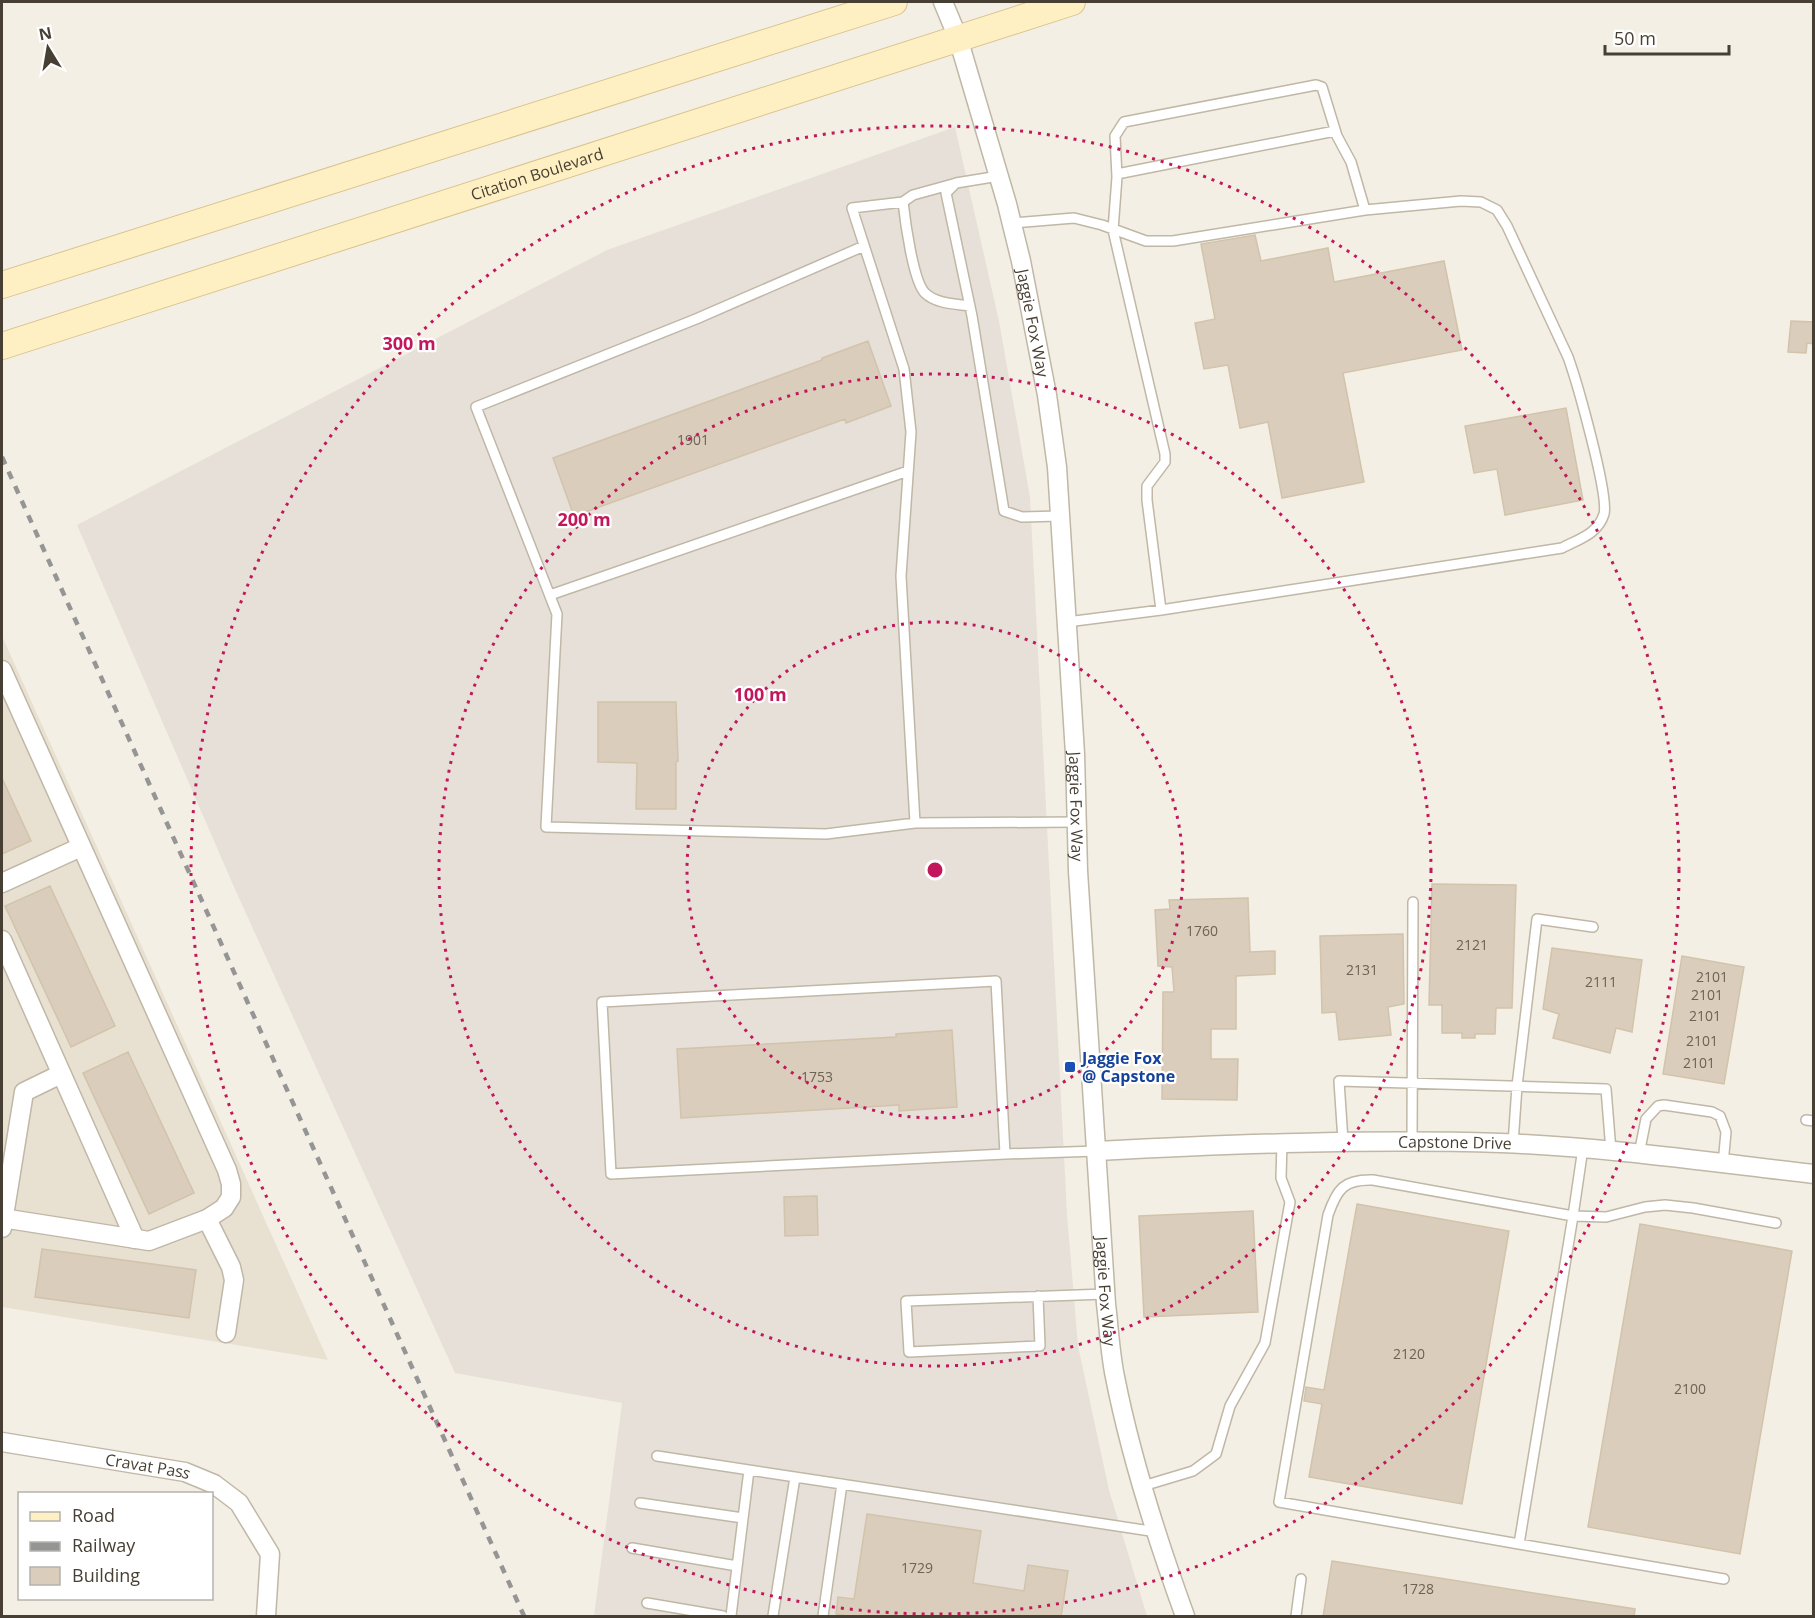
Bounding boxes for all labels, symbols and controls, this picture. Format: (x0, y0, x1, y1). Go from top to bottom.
north arrow (18, 18, 78, 78)
scale bar (1605, 18, 1730, 56)
text: N (37, 21, 54, 45)
text: 50 m (1614, 26, 1656, 50)
street label: Citation Boulevard (468, 142, 606, 206)
street label: Jaggie Fox Way (1011, 265, 1054, 380)
text: 300 m (382, 331, 436, 355)
house number: 1901 (677, 430, 709, 449)
text: 200 m (557, 507, 611, 531)
text: 100 m (733, 682, 787, 706)
street label: Jaggie Fox Way (1064, 749, 1089, 863)
centre of rings (925, 860, 945, 880)
house number: 1760 (1186, 921, 1218, 940)
house number: 2121 (1456, 935, 1488, 954)
house number: 2131 (1346, 960, 1378, 979)
house number: 2101 (1696, 967, 1728, 986)
house number: 2111 (1585, 972, 1617, 991)
house number: 2101 (1691, 985, 1723, 1004)
house number: 2101 (1689, 1006, 1721, 1025)
house number: 2101 (1686, 1031, 1718, 1050)
place label: Jaggie Fox @ Capstone (1080, 1047, 1175, 1087)
house number: 2101 (1683, 1053, 1715, 1072)
marker: Jaggie Fox @ Capstone (1063, 1060, 1077, 1074)
house number: 1753 (801, 1067, 833, 1086)
street label: Capstone Drive (1398, 1131, 1512, 1154)
street label: Jaggie Fox Way (1091, 1234, 1121, 1348)
house number: 2120 (1393, 1344, 1425, 1363)
house number: 2100 (1674, 1379, 1706, 1398)
street label: Cravat Pass (104, 1448, 194, 1484)
legend (18, 1492, 213, 1600)
text: Road (72, 1503, 115, 1527)
text: Railway (72, 1533, 136, 1557)
house number: 1729 (901, 1558, 933, 1577)
text: Building (72, 1563, 140, 1587)
house number: 1728 (1402, 1579, 1434, 1598)

